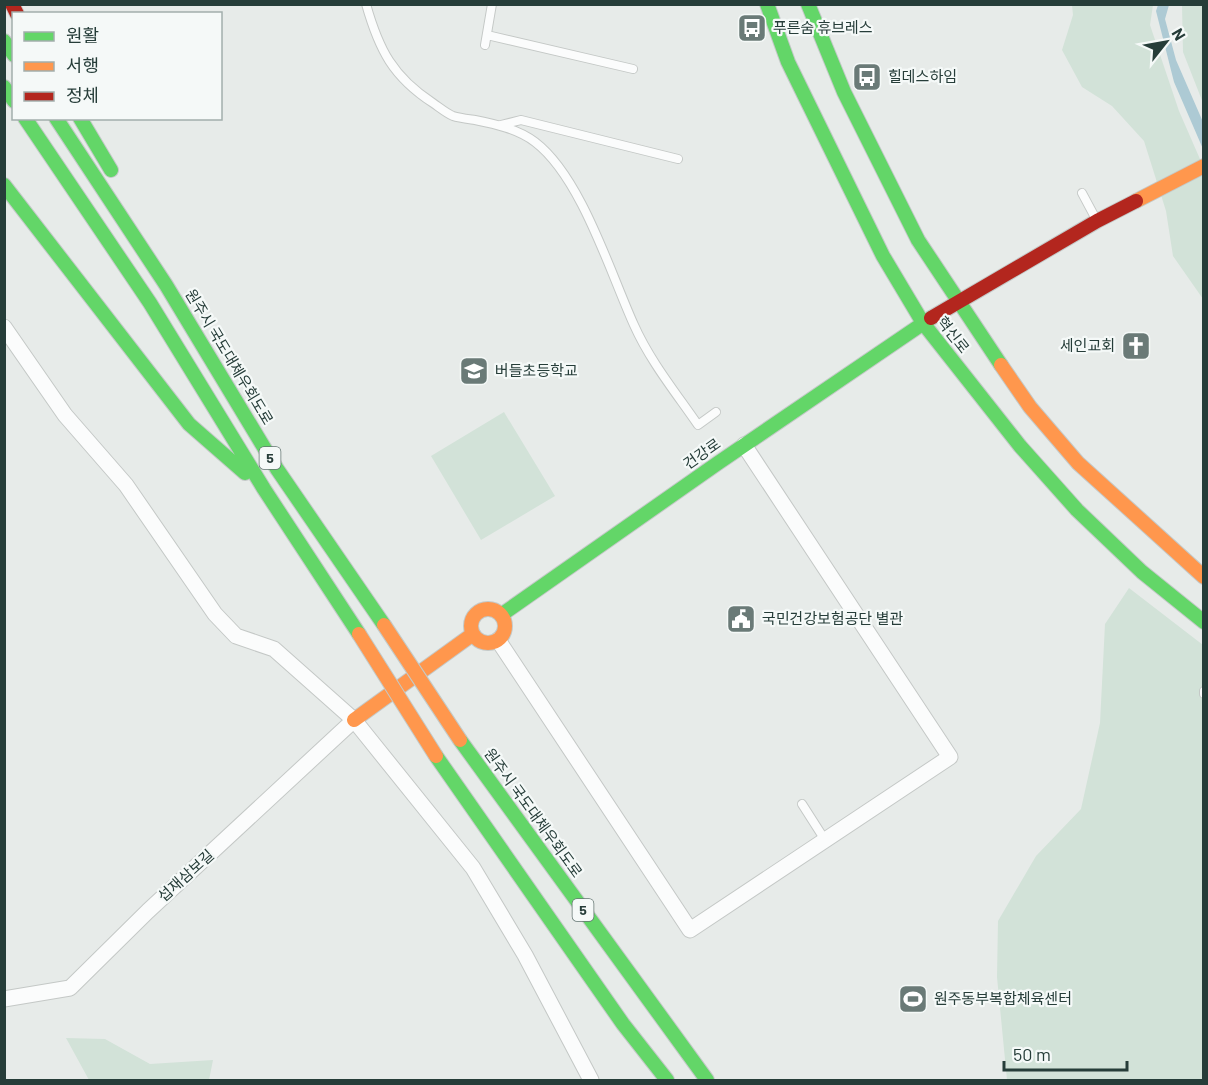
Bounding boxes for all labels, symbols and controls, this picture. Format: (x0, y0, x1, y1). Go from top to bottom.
legend (12, 12, 222, 120)
bus stop icon: 푸른숨 휴브레스 (736, 12, 768, 44)
north arrow (1136, 12, 1196, 72)
place label: 푸른숨 휴브레스 (773, 18, 873, 36)
text: 원활 (66, 24, 99, 46)
text: N (1168, 25, 1190, 43)
text: 서행 (66, 54, 99, 76)
bus stop icon: 힐데스하임 (851, 61, 883, 93)
place label: 힐데스하임 (888, 67, 957, 85)
text: 정체 (66, 84, 99, 106)
street label: 원주시 국도대체우회도로 (182, 285, 277, 427)
street label: 혁신로 (934, 313, 974, 356)
church icon: 세인교회 (1120, 330, 1152, 362)
place label: 세인교회 (1060, 336, 1115, 354)
school or university icon: 버들초등학교 (458, 355, 490, 387)
place label: 버들초등학교 (495, 361, 578, 379)
street label: 건강로 (679, 434, 724, 472)
road number: 5 (260, 447, 280, 469)
public building icon: 국민건강보험공단 별관 (725, 603, 757, 635)
place label: 국민건강보험공단 별관 (762, 609, 903, 627)
street label: 원주시 국도대체우회도로 (481, 744, 587, 880)
street label: 섭재삼보길 (154, 845, 217, 905)
road number: 5 (572, 899, 594, 921)
sports icon: 원주동부복합체육센터 (897, 983, 929, 1015)
place label: 원주동부복합체육센터 (934, 989, 1072, 1007)
scale bar (1004, 1034, 1127, 1072)
text: 50 m (1013, 1043, 1051, 1065)

